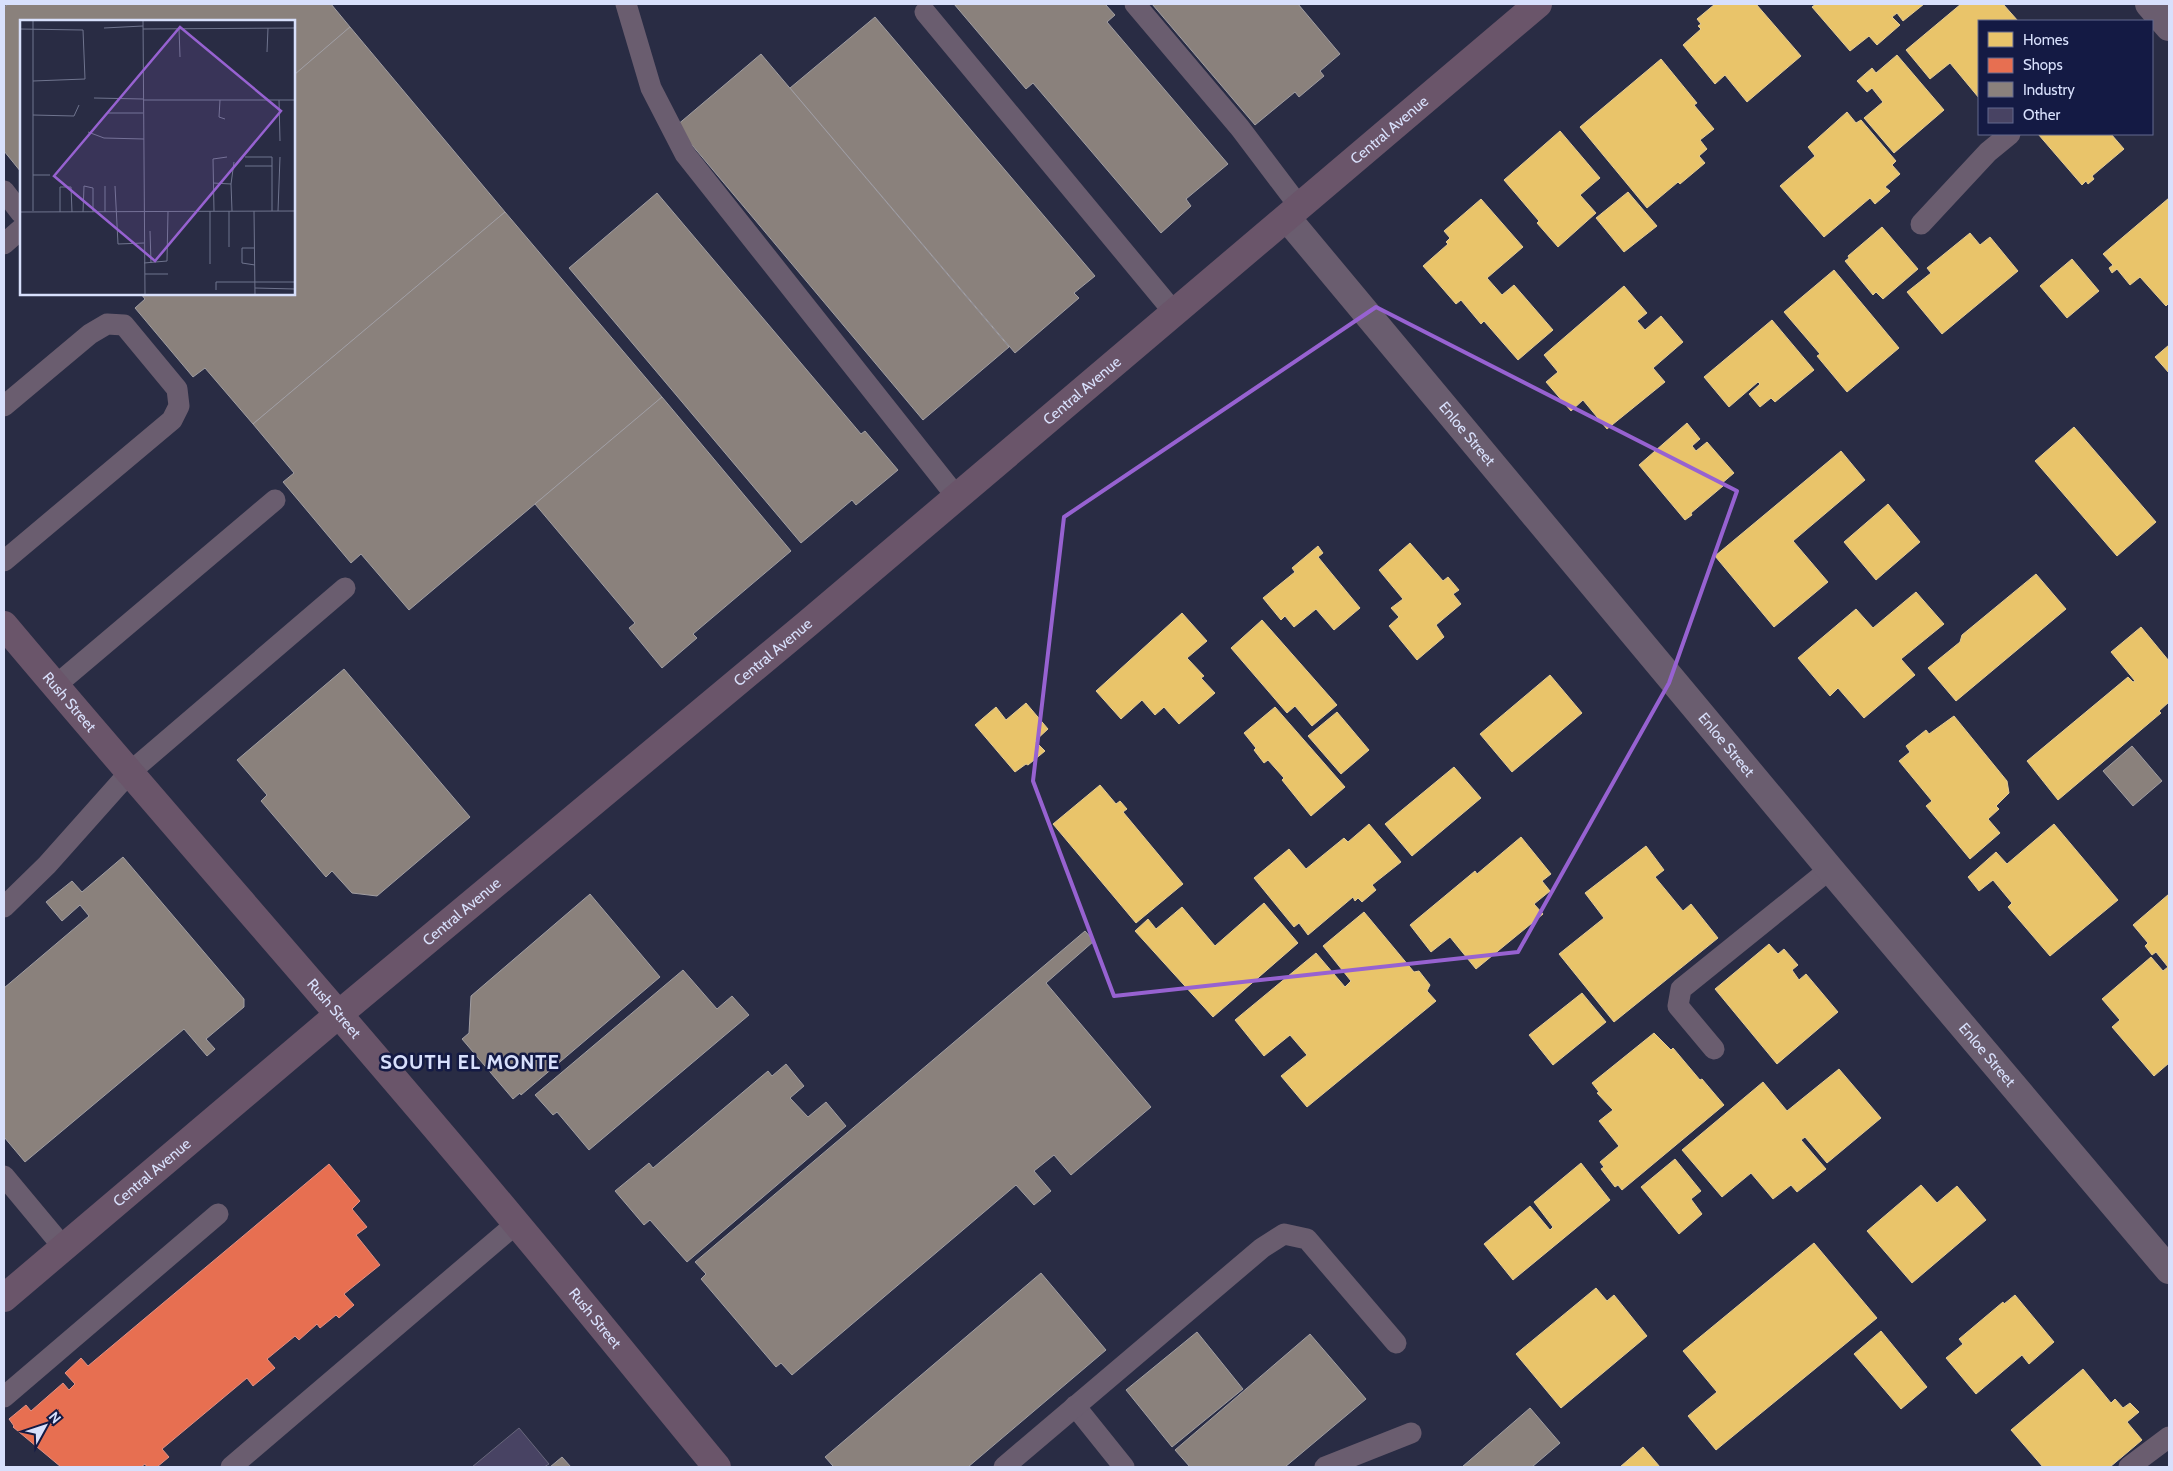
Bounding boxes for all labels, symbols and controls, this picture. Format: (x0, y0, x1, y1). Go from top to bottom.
inset map (20, 20, 295, 295)
legend (1978, 20, 2153, 135)
text: Homes (2023, 31, 2069, 49)
text: Shops (2023, 56, 2063, 74)
text: Industry (2023, 81, 2075, 99)
street label: Central Avenue (1347, 92, 1432, 168)
text: Other (2023, 106, 2060, 124)
street label: Central Avenue (1039, 352, 1125, 429)
street label: Enloe Street (1435, 398, 1499, 469)
street label: Central Avenue (730, 614, 816, 690)
street label: Rush Street (39, 668, 100, 736)
street label: Enloe Street (1695, 709, 1758, 780)
street label: Central Avenue (419, 874, 505, 949)
street label: Rush Street (303, 975, 365, 1042)
street label: Enloe Street (1955, 1019, 2019, 1090)
district label: SOUTH EL MONTE (380, 1050, 560, 1074)
street label: Central Avenue (109, 1134, 195, 1211)
street label: Rush Street (565, 1284, 625, 1352)
north arrow (20, 1401, 70, 1451)
text: N (45, 1408, 65, 1427)

